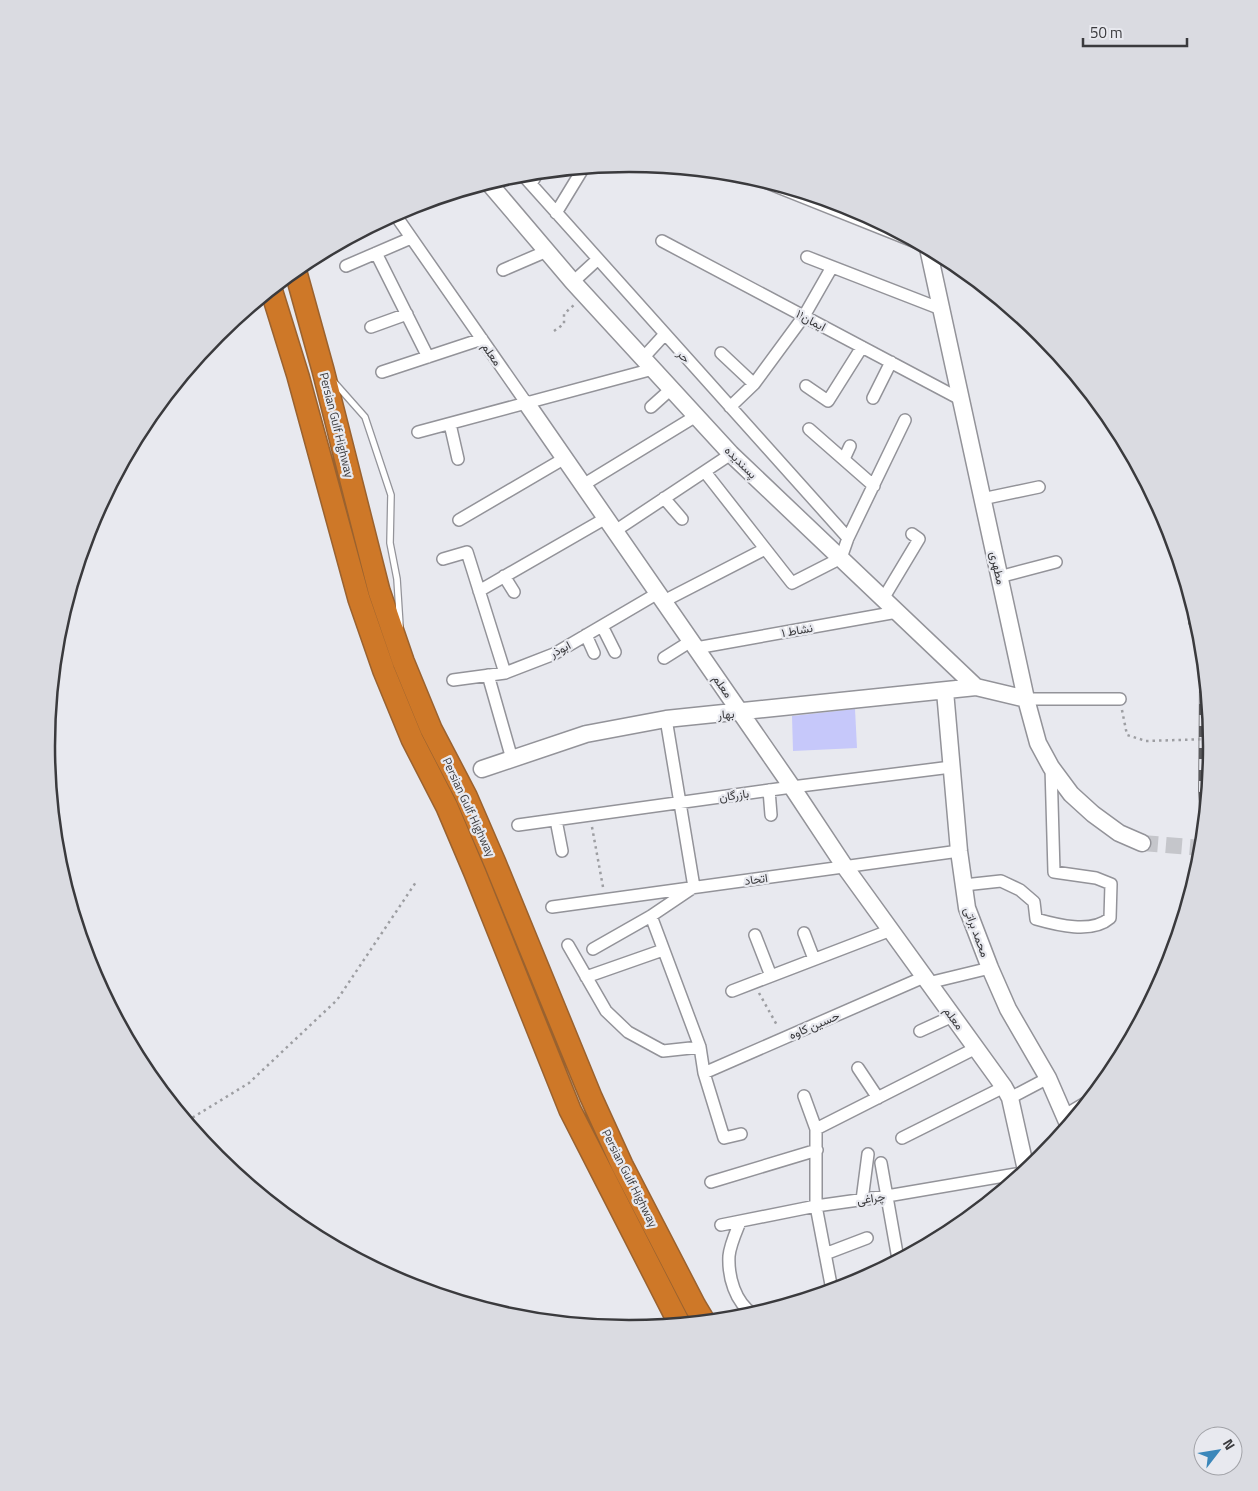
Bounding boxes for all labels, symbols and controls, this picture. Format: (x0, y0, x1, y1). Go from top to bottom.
scale bar (1083, 15, 1187, 47)
text: 50 m (1090, 21, 1123, 44)
street label: ایمان۱۱ (793, 304, 829, 336)
street label: معلم (477, 338, 507, 370)
street label: حر (672, 344, 695, 367)
street label: Persian Gulf Highway (315, 370, 359, 480)
street label: پسندیده (720, 441, 762, 483)
street label: مطهری (985, 550, 1011, 586)
street label: نشاط ۱ (780, 618, 814, 642)
street label: ابوذر (545, 636, 574, 663)
street label: معلم (708, 670, 738, 702)
street label: بهار (716, 704, 735, 724)
street label: Persian Gulf Highway (438, 754, 500, 860)
street label: بازرگان (718, 783, 750, 807)
street label: اتحاد (743, 868, 769, 890)
street label: محمد براتی (959, 904, 995, 960)
street label: معلم (939, 1002, 969, 1034)
street label: حسین کاوه (786, 1006, 842, 1044)
street label: Persian Gulf Highway (597, 1126, 663, 1231)
street label: چراغی (855, 1187, 887, 1209)
north arrow (1193, 1426, 1243, 1476)
text: N (1218, 1434, 1241, 1454)

